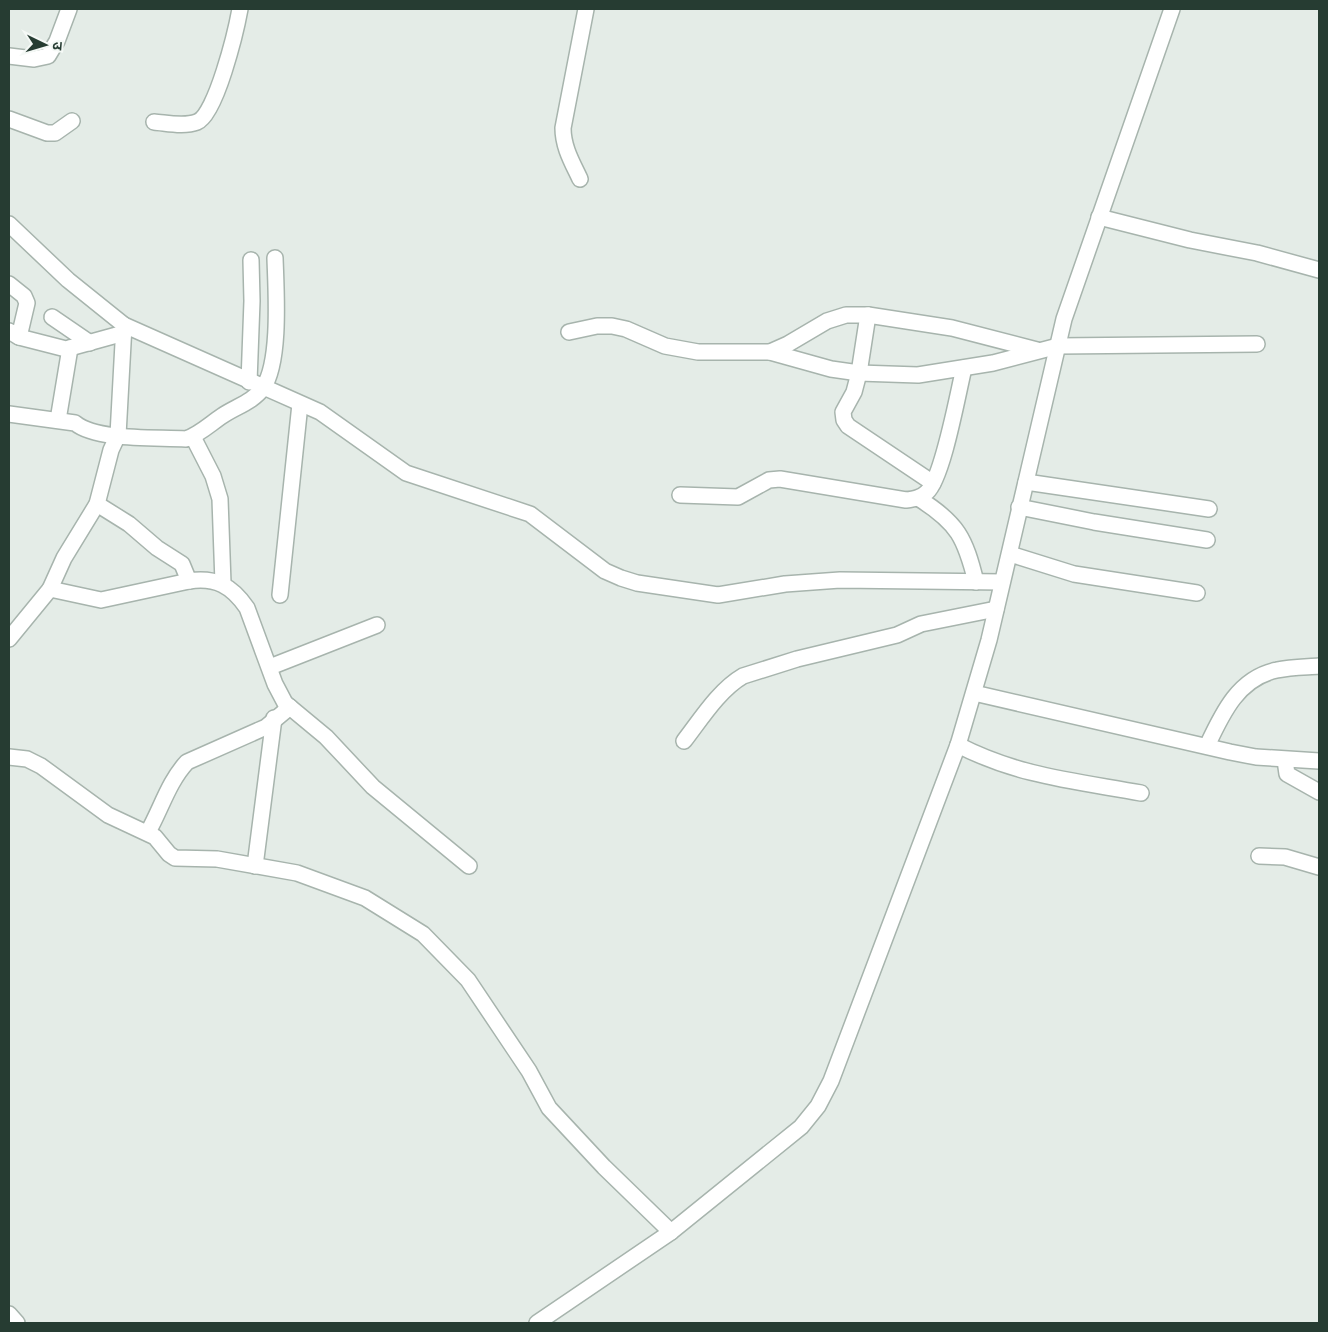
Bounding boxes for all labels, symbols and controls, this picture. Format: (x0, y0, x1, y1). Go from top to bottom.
north arrow (20, 20, 70, 70)
text: उ (50, 41, 67, 52)

